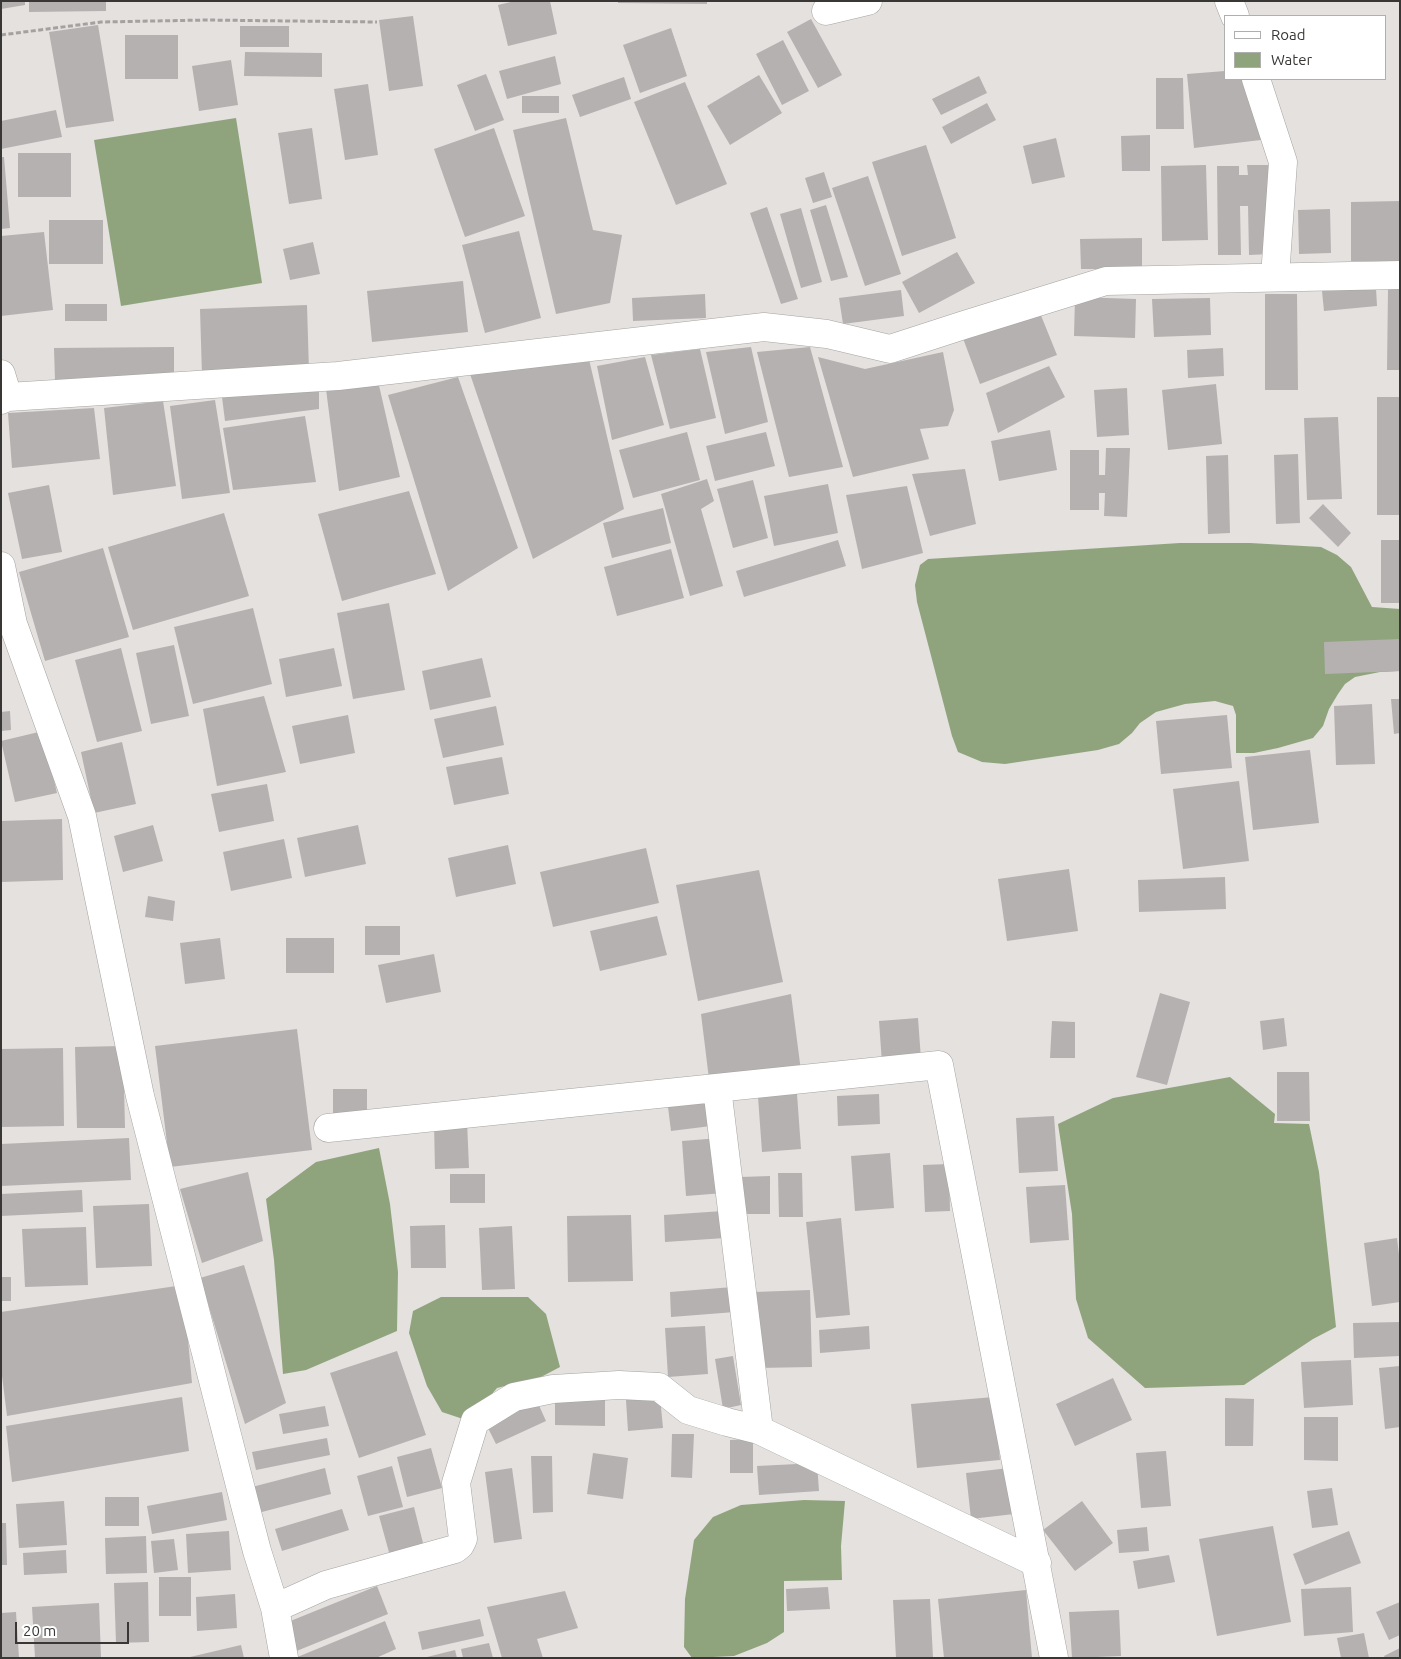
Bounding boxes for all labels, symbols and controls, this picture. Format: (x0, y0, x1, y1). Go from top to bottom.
legend (1224, 15, 1386, 80)
text: Road (1271, 26, 1306, 43)
text: Water (1271, 51, 1312, 68)
scale bar (18, 1612, 131, 1644)
text: 20 m (23, 1622, 56, 1639)

